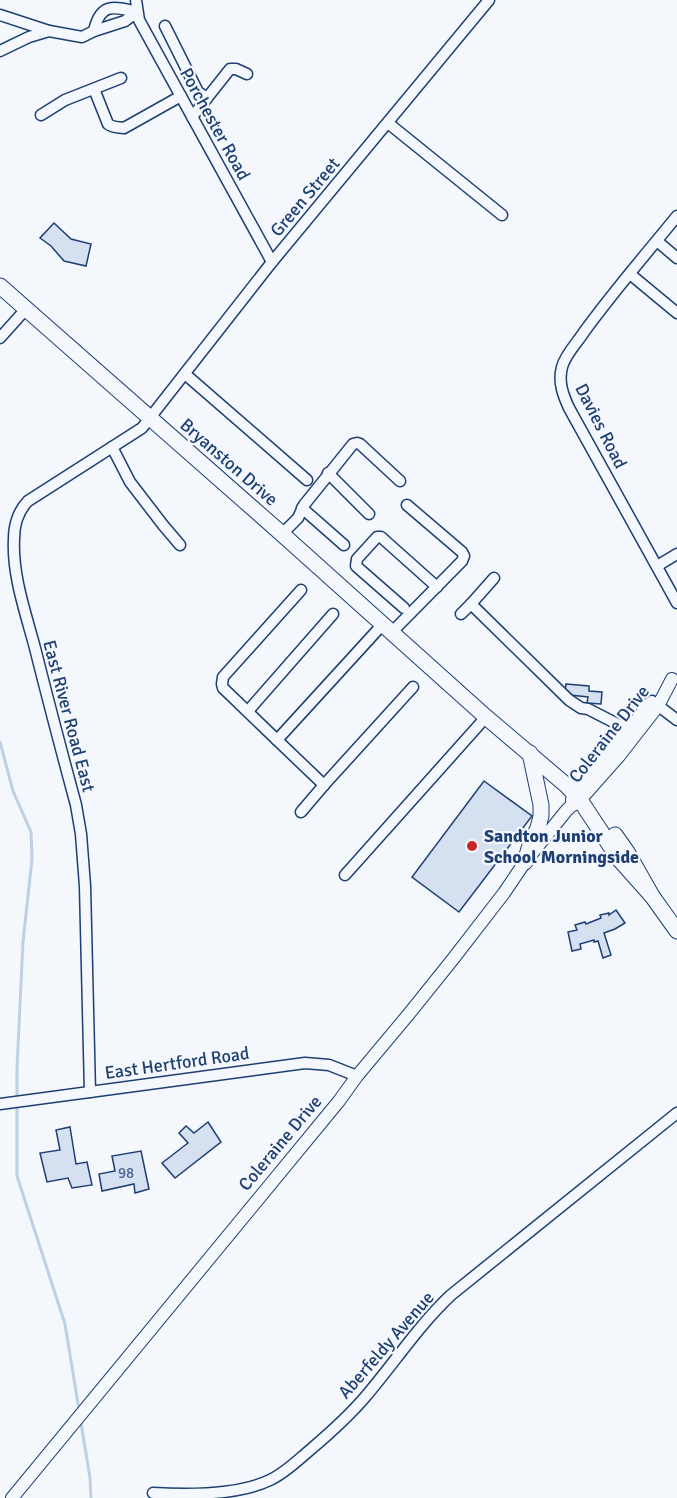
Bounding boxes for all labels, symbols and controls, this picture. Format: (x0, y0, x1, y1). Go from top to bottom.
street label: Porchester Road (175, 64, 255, 184)
street label: Green Street (266, 153, 344, 241)
street label: Davies Road (570, 380, 632, 472)
street label: Bryanston Drive (176, 414, 282, 510)
street label: East River Road East (38, 638, 100, 794)
street label: Coleraine Drive (564, 681, 654, 787)
place label: Sandton Junior School Morningside (484, 825, 639, 868)
marker: Sandton Junior School Morningside (465, 839, 479, 853)
street label: East Hertford Road (103, 1042, 251, 1084)
street label: Coleraine Drive (234, 1091, 326, 1195)
house number: 98 (118, 1164, 134, 1182)
street label: Aberfeldy Avenue (333, 1287, 439, 1403)

